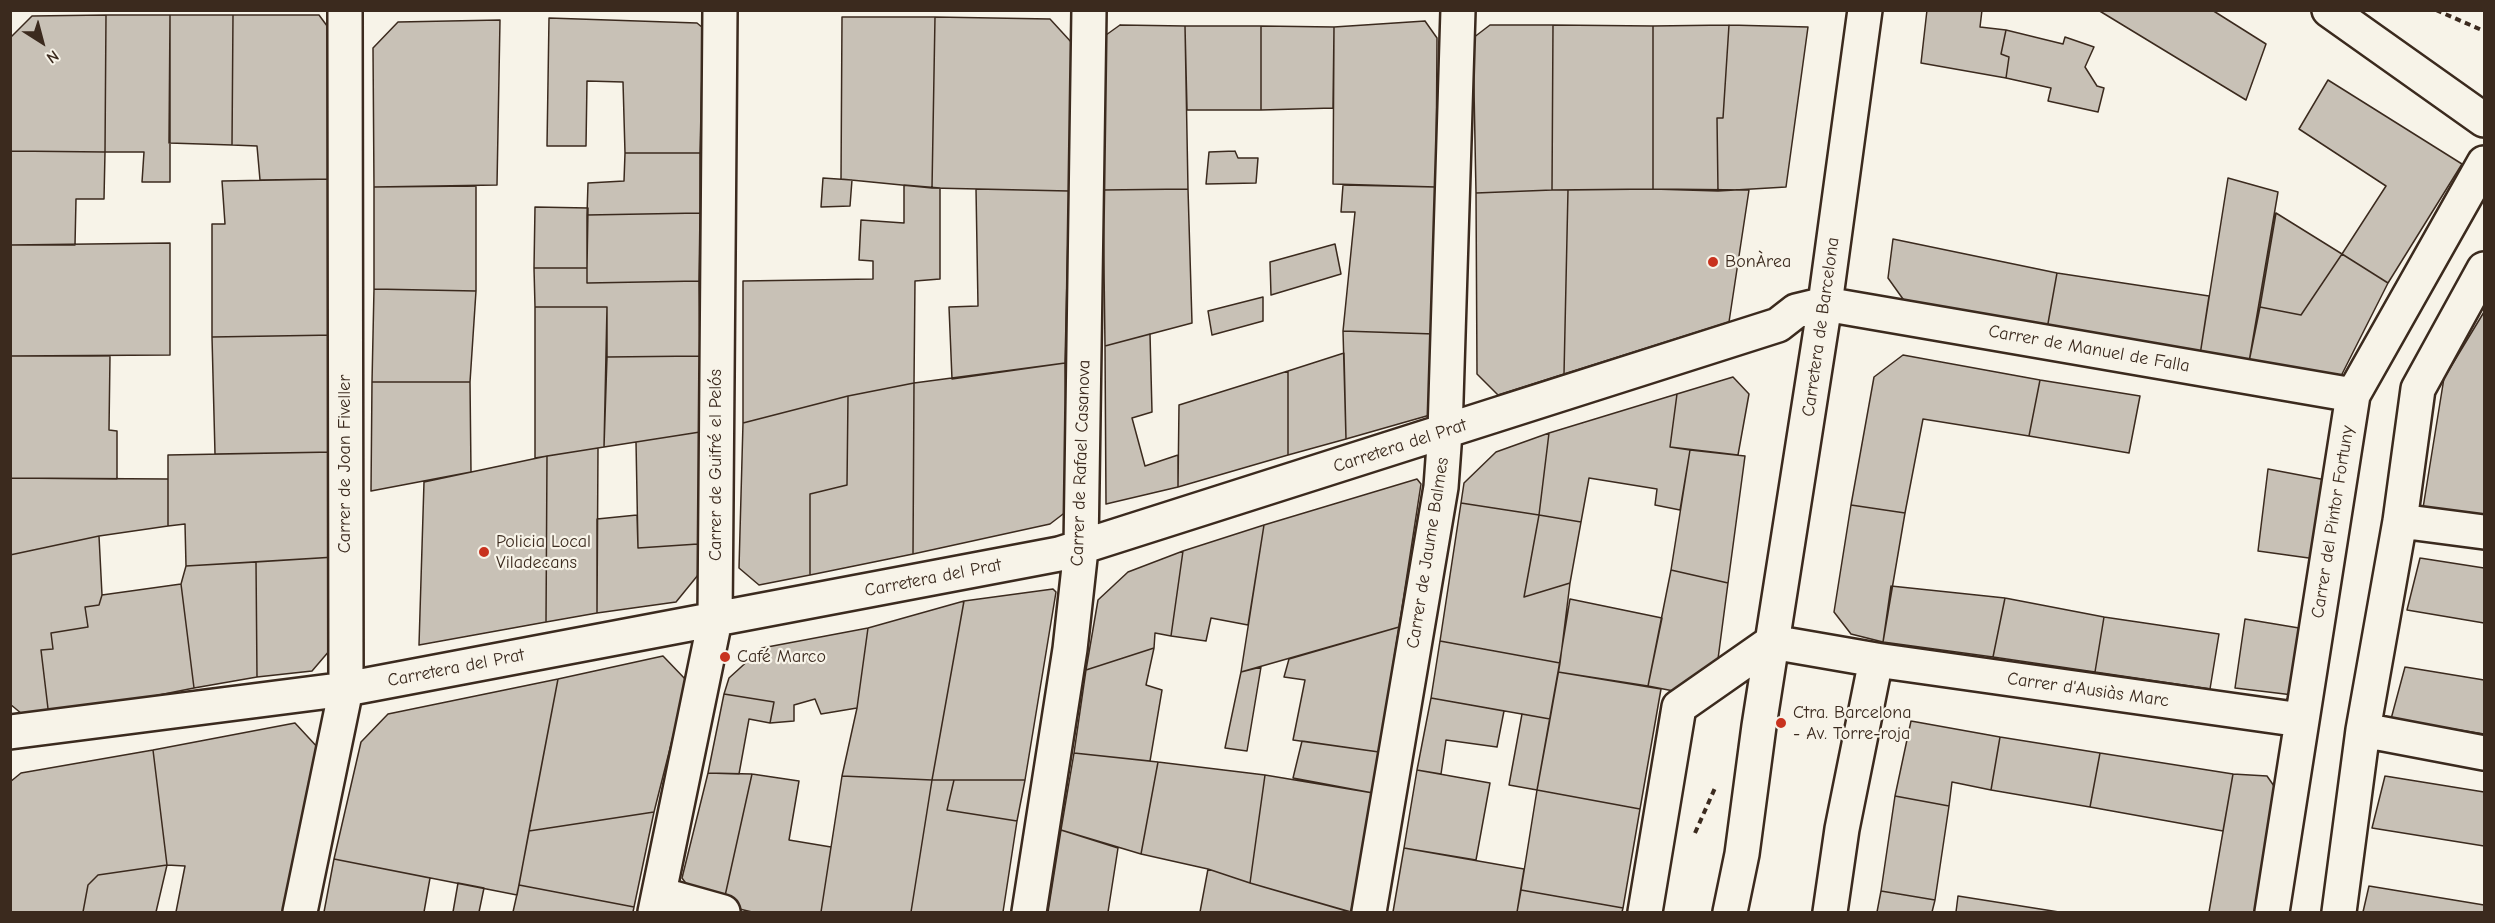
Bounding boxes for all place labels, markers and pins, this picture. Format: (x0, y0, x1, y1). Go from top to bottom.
place label: BonÀrea (1725, 251, 1791, 273)
marker: BonÀrea (1706, 255, 1720, 269)
place label: Policia Local Viladecans (496, 531, 591, 574)
marker: Policia Local Viladecans (477, 545, 491, 559)
place label: Café Marco (737, 646, 826, 668)
marker: Café Marco (718, 650, 732, 664)
place label: Ctra. Barcelona - Av. Torre-roja (1793, 702, 1912, 744)
marker: Ctra. Barcelona - Av. Torre-roja (1774, 716, 1788, 730)

